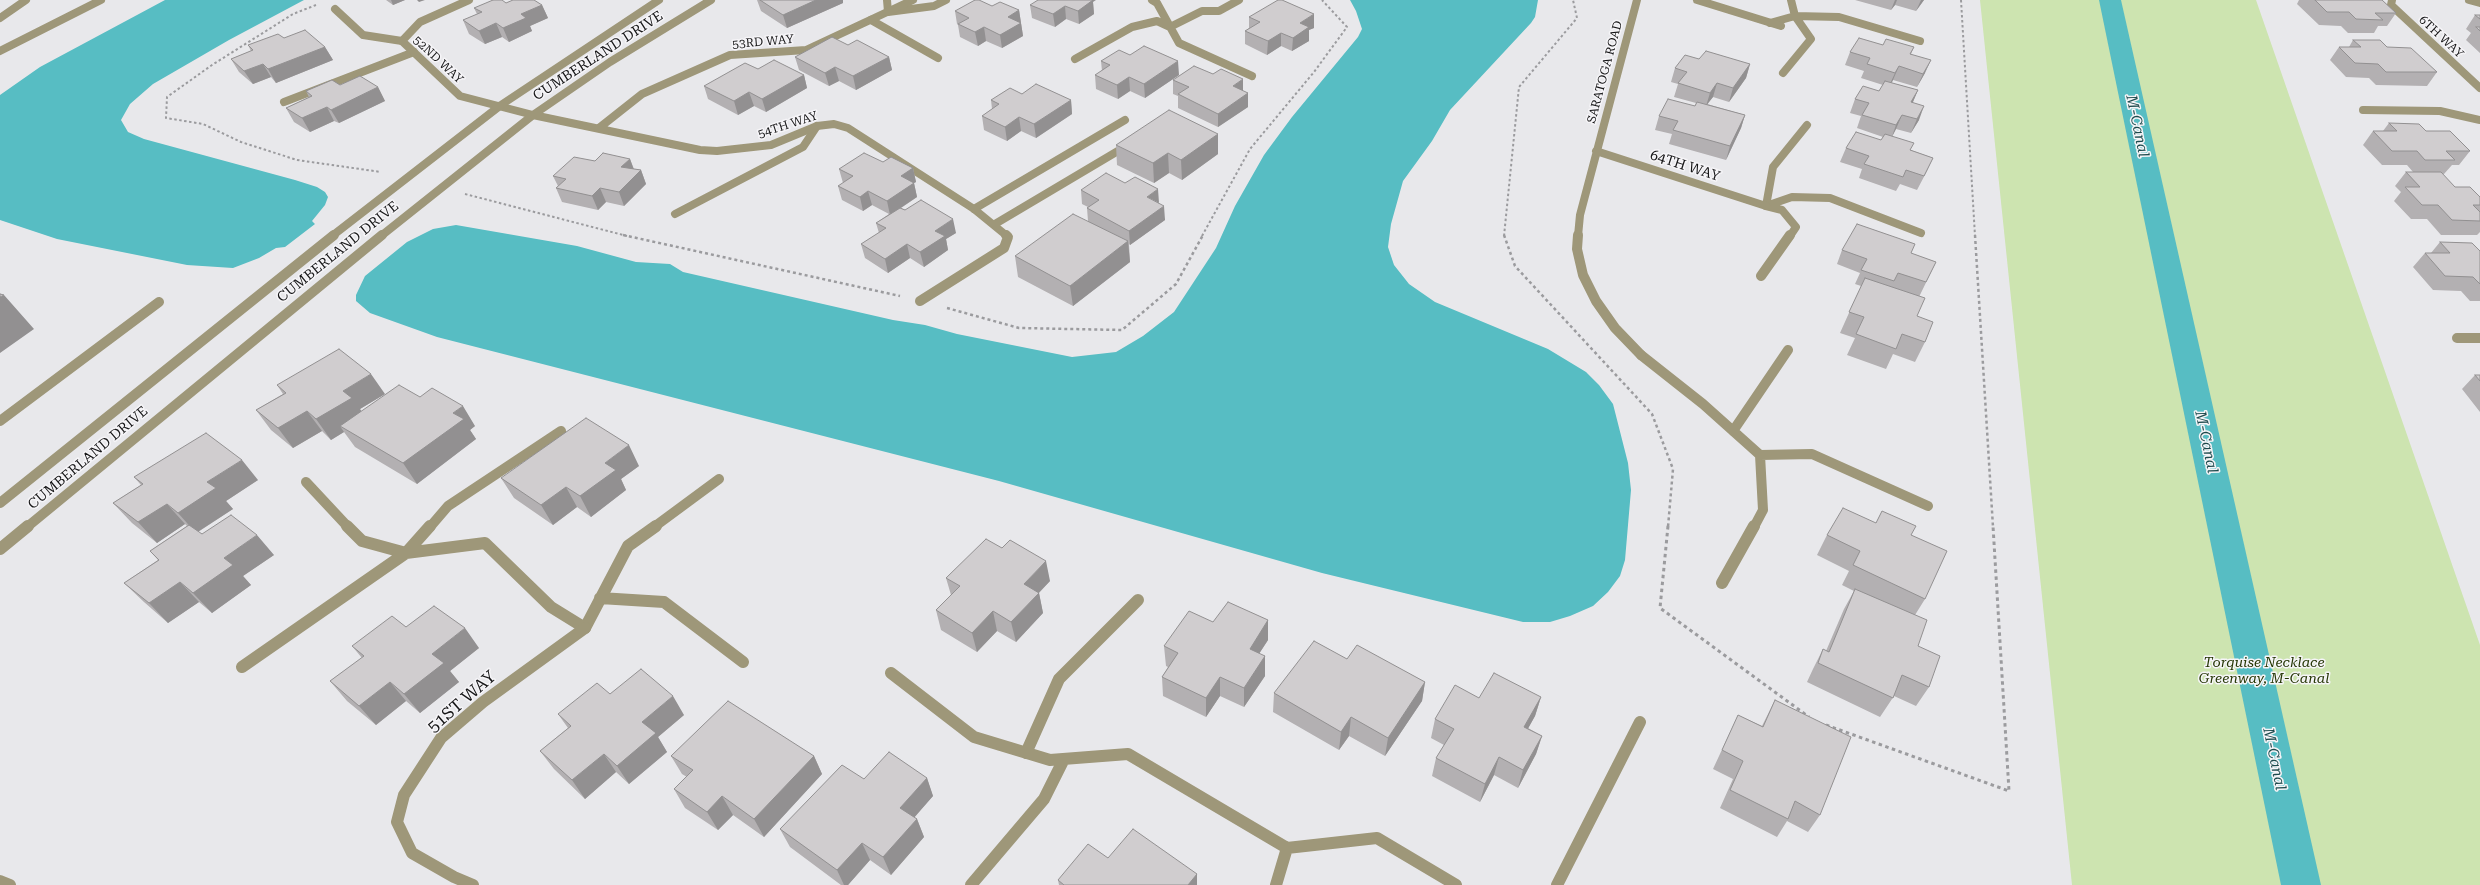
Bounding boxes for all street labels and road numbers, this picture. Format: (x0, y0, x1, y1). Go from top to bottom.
street label: CUMBERLAND DRIVE (530, 8, 666, 104)
street label: 6TH WAY (2416, 13, 2466, 61)
street label: SARATOGA ROAD (1584, 19, 1626, 125)
street label: 53RD WAY (732, 32, 794, 52)
street label: 52ND WAY (410, 33, 466, 87)
street label: 54TH WAY (756, 109, 820, 141)
street label: 64TH WAY (1648, 147, 1722, 185)
street label: CUMBERLAND DRIVE (274, 198, 402, 306)
street label: CUMBERLAND DRIVE (25, 403, 151, 513)
street label: 51ST WAY (424, 667, 500, 737)

